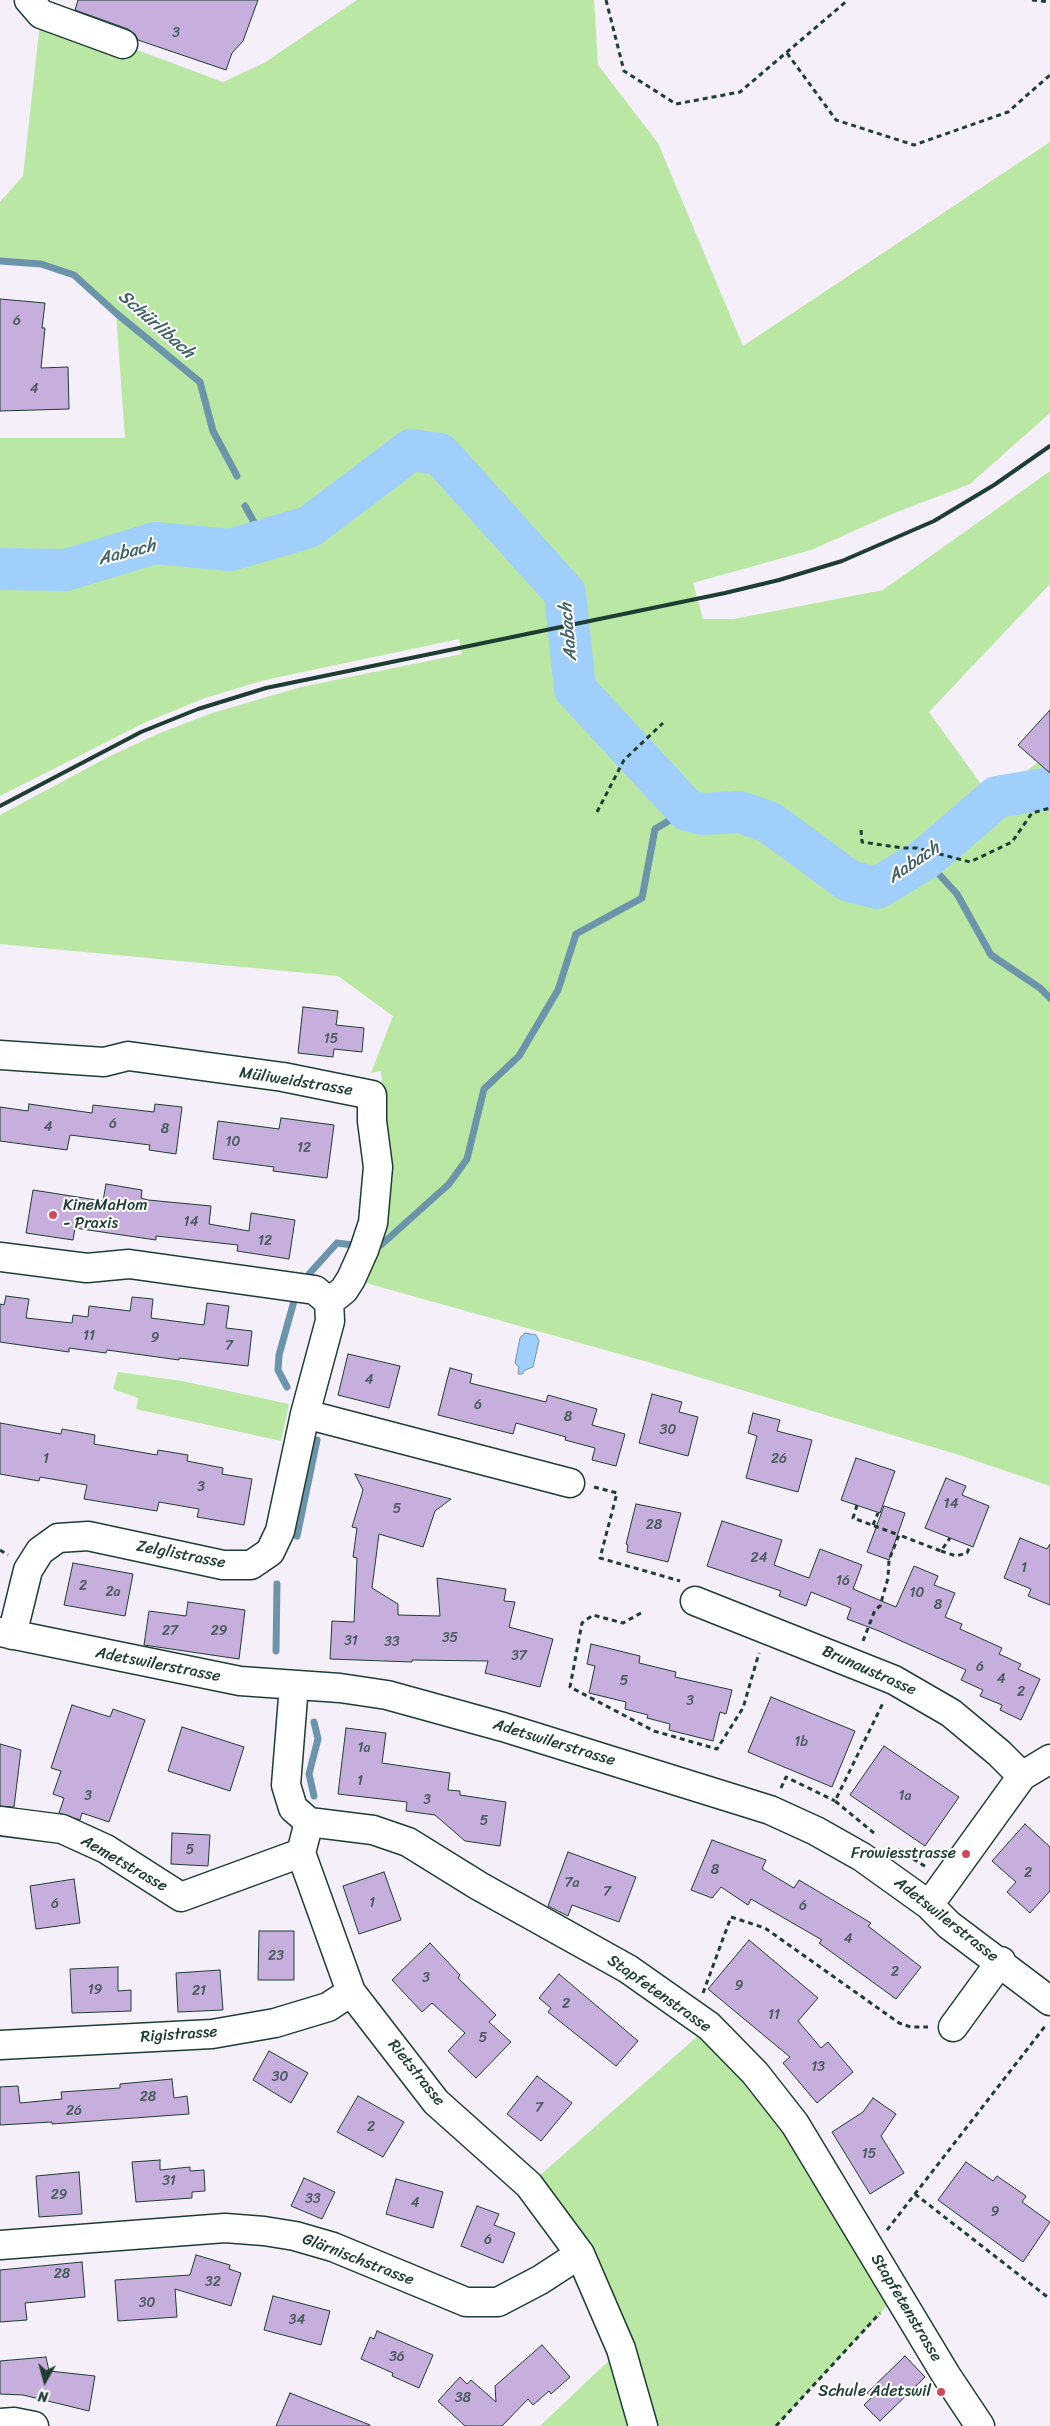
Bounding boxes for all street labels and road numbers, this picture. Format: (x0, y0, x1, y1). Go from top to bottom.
street label: Müliweidstrasse (238, 1064, 354, 1100)
street label: Zelglistrasse (135, 1537, 227, 1573)
street label: Brunaustrasse (819, 1642, 919, 1700)
street label: Adetswilerstrasse (94, 1643, 222, 1687)
street label: Adetswilerstrasse (491, 1715, 617, 1771)
street label: Aemetstrasse (77, 1832, 171, 1896)
street label: Adetswilerstrasse (890, 1873, 1002, 1967)
street label: Stapfetenstrasse (603, 1951, 715, 2037)
street label: Rigistrasse (140, 2023, 218, 2047)
street label: Rietstrasse (383, 2036, 449, 2110)
street label: Glärnischstrasse (300, 2230, 416, 2290)
street label: Stapfetenstrasse (866, 2251, 946, 2365)

